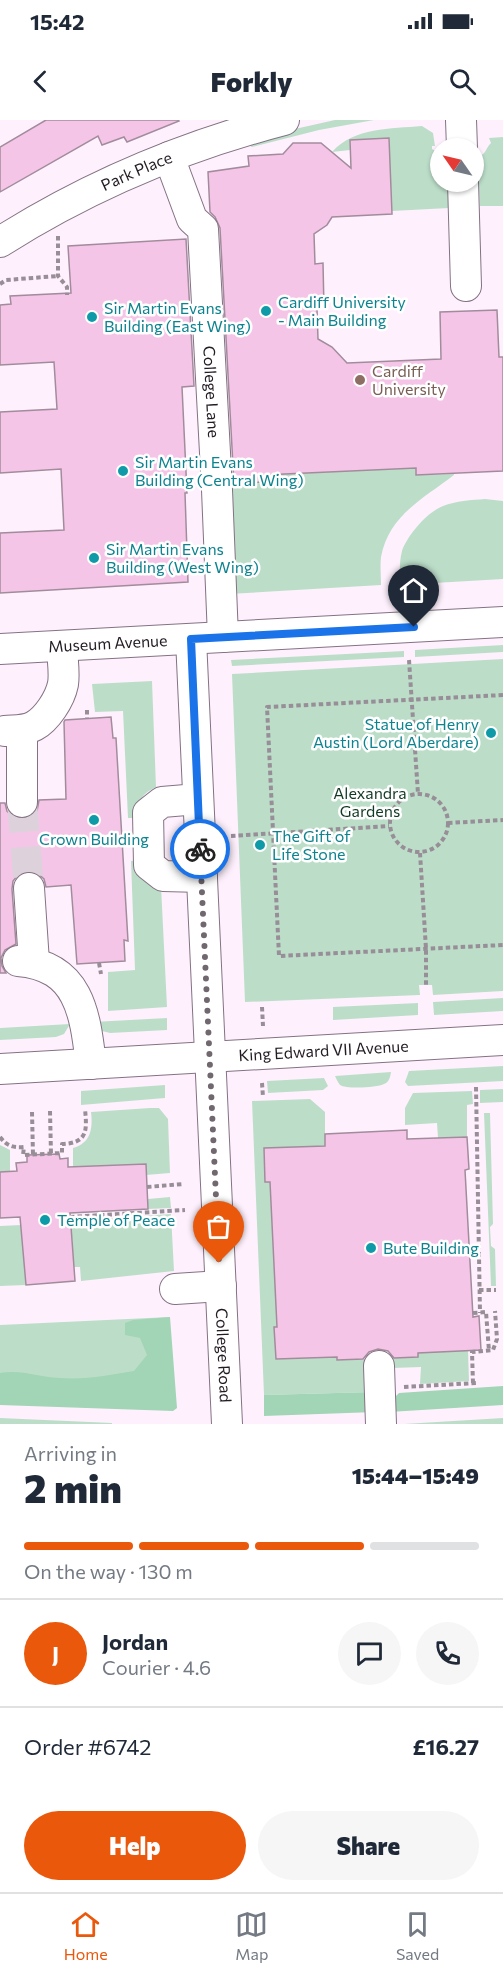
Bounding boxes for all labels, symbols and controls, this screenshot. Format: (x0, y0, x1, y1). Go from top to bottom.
text: 15:42 (30, 8, 84, 35)
icon: back (24, 65, 57, 98)
text: Forkly (211, 65, 292, 98)
icon: search (446, 65, 479, 98)
north arrow (430, 138, 484, 192)
map controls (430, 138, 484, 192)
street label: Park Place (98, 147, 174, 194)
place label: Cardiff University - Main Building (278, 292, 406, 329)
place label: Sir Martin Evans Building (East Wing) (104, 298, 251, 335)
marker: Cardiff University - Main Building (259, 304, 273, 318)
marker: Sir Martin Evans Building (East Wing) (85, 310, 99, 324)
street label: College Lane (200, 345, 224, 438)
place label: Cardiff University (372, 361, 446, 398)
marker: Cardiff University (353, 373, 367, 387)
place label: Sir Martin Evans Building (Central Wing) (135, 452, 304, 489)
marker: Sir Martin Evans Building (Central Wing) (116, 464, 130, 478)
place label: Sir Martin Evans Building (West Wing) (106, 539, 259, 576)
marker: Sir Martin Evans Building (West Wing) (87, 551, 101, 565)
pin (388, 565, 439, 627)
icon: home (397, 574, 430, 607)
street label: Museum Avenue (48, 630, 168, 655)
place label: Statue of Henry Austin (Lord Aberdare) (313, 714, 479, 751)
marker: Statue of Henry Austin (Lord Aberdare) (484, 726, 498, 740)
park label: Alexandra Gardens (333, 783, 407, 820)
marker: Crown Building (87, 813, 101, 827)
courier (170, 819, 230, 879)
place label: The Gift of Life Stone (272, 826, 351, 863)
place label: Crown Building (39, 829, 149, 848)
icon: bike (184, 833, 217, 866)
marker: The Gift of Life Stone (253, 838, 267, 852)
street label: King Edward VII Avenue (238, 1035, 409, 1064)
pin (193, 1201, 244, 1263)
place label: Temple of Peace (57, 1210, 175, 1229)
icon: bag (202, 1210, 235, 1243)
marker: Temple of Peace (38, 1213, 52, 1227)
place label: Bute Building (383, 1238, 479, 1257)
marker: Bute Building (364, 1241, 378, 1255)
street label: College Road (213, 1308, 236, 1403)
text: Arriving in (24, 1441, 117, 1465)
text: 15:44–15:49 (352, 1462, 479, 1489)
text: 2 min (24, 1463, 122, 1511)
text: On the way · 130 m (24, 1559, 193, 1583)
button: chat (338, 1622, 401, 1685)
button: phone (416, 1622, 479, 1685)
text: Jordan (102, 1628, 168, 1655)
text: J (52, 1640, 59, 1667)
text: Courier · 4.6 (102, 1655, 211, 1679)
text: Order #6742 (24, 1733, 151, 1760)
text: £16.27 (413, 1733, 479, 1760)
button: Help (24, 1811, 246, 1880)
button: Share (258, 1811, 479, 1880)
tab: Home (64, 1908, 108, 1963)
tab: Map (235, 1908, 268, 1963)
tab: Saved (396, 1908, 439, 1963)

